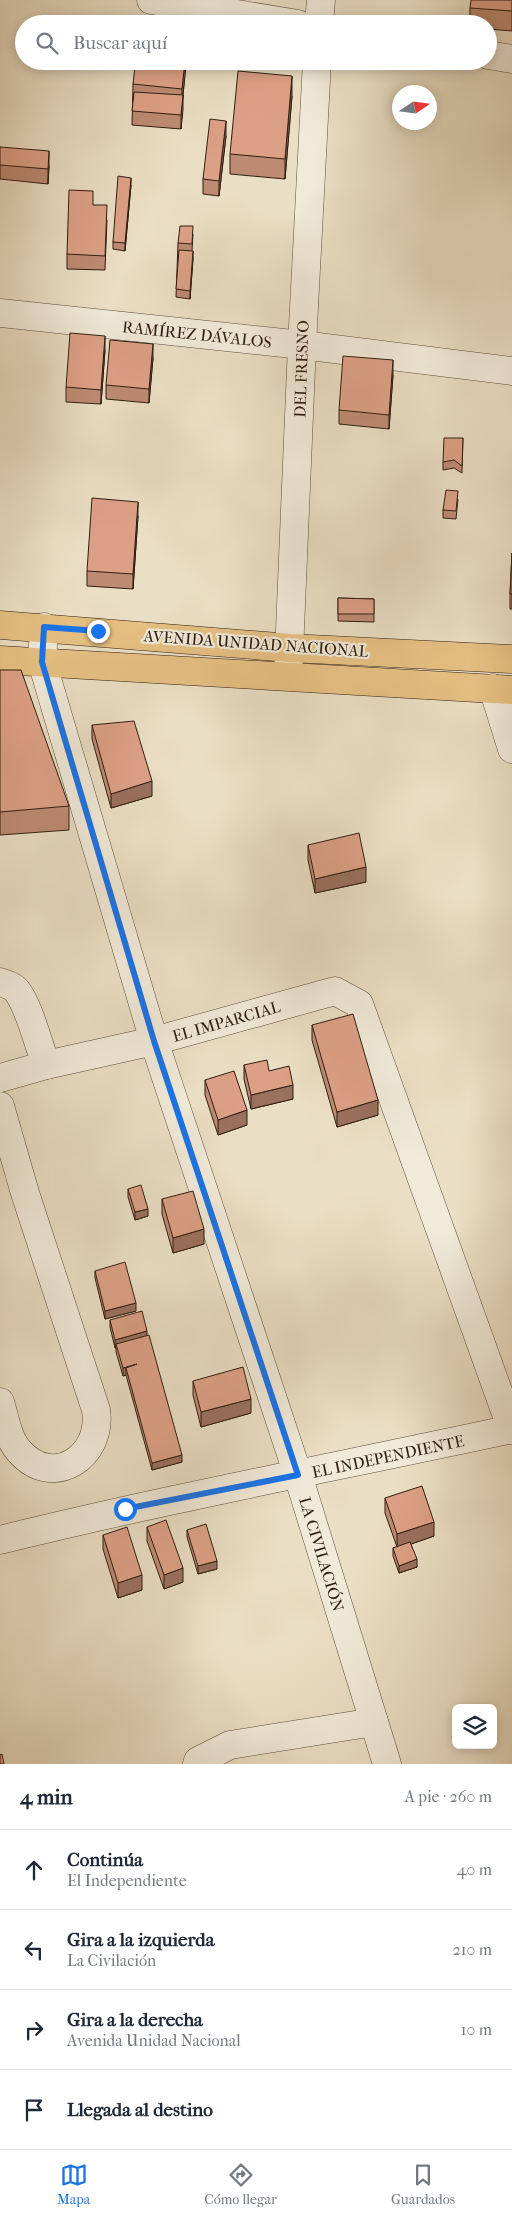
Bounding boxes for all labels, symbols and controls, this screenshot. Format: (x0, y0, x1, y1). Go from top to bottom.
search box (15, 15, 497, 70)
icon: search (33, 29, 61, 57)
text: Buscar aquí (73, 32, 167, 54)
north arrow (392, 85, 437, 130)
street label: RAMÍREZ DÁVALOS (121, 316, 273, 352)
street label: DEL FRESNO (290, 320, 313, 418)
route end (87, 620, 110, 643)
street label: AVENIDA UNIDAD NACIONAL (142, 626, 369, 661)
street label: EL IMPARCIAL (170, 997, 283, 1046)
street label: EL INDEPENDIENTE (310, 1431, 466, 1482)
street label: LA CIVILACIÓN (295, 1494, 349, 1614)
route start (114, 1498, 137, 1521)
map controls (452, 1704, 497, 1749)
button: layers (452, 1704, 497, 1749)
text: 4 min (20, 1785, 73, 1809)
text: A pie · 260 m (405, 1787, 492, 1806)
text: Continúa (67, 1849, 143, 1871)
icon: ahead (20, 1856, 48, 1884)
text: 40 m (457, 1860, 492, 1879)
text: El Independiente (67, 1871, 187, 1890)
text: Gira a la izquierda (67, 1929, 214, 1951)
icon: left (20, 1936, 48, 1964)
text: 210 m (453, 1940, 492, 1959)
text: La Civilación (67, 1951, 156, 1970)
text: Gira a la derecha (67, 2009, 203, 2031)
icon: right (20, 2016, 48, 2044)
text: 10 m (461, 2020, 492, 2039)
text: Avenida Unidad Nacional (67, 2031, 241, 2050)
icon: arrive (20, 2096, 48, 2124)
text: Llegada al destino (67, 2099, 213, 2121)
tab: Mapa (57, 2161, 90, 2208)
tab: Cómo llegar (204, 2161, 277, 2208)
tab: Guardados (391, 2161, 455, 2208)

